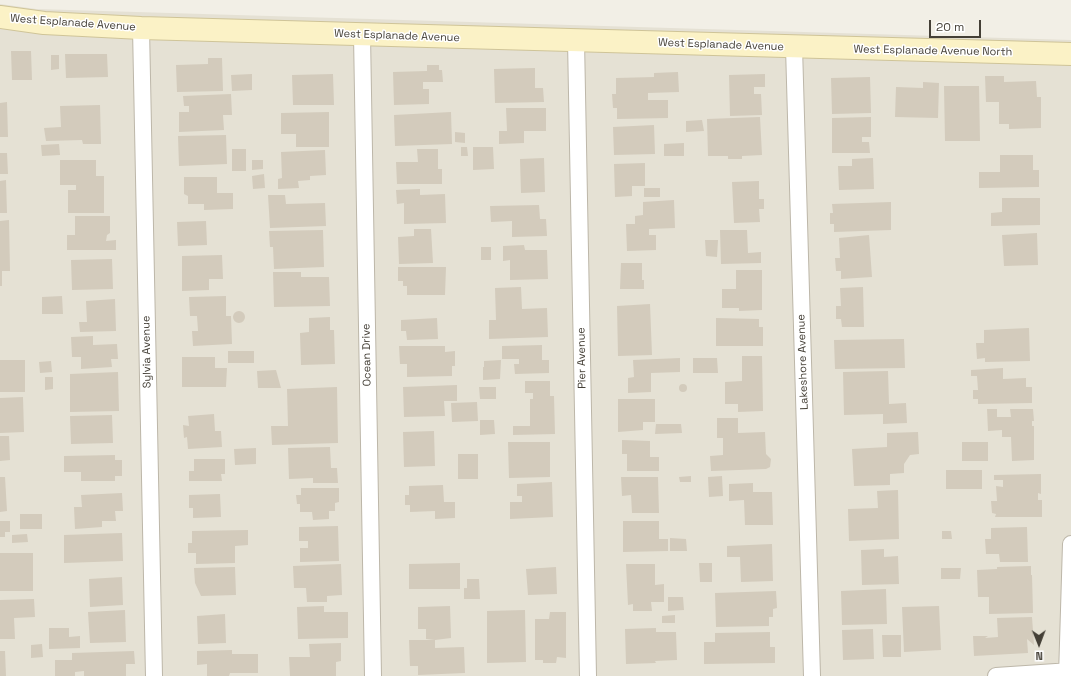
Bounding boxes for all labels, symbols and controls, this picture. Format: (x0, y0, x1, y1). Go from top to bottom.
street label: West Esplanade Avenue (10, 12, 136, 34)
scale bar (931, 12, 983, 38)
text: 20 m (936, 19, 964, 35)
street label: West Esplanade Avenue (334, 27, 460, 45)
street label: West Esplanade Avenue (658, 36, 784, 54)
street label: West Esplanade Avenue North (854, 43, 1012, 59)
street label: Lakeshore Avenue (795, 314, 811, 410)
street label: Sylvia Avenue (140, 315, 154, 389)
street label: Ocean Drive (360, 324, 374, 386)
street label: Pier Avenue (575, 327, 589, 389)
north arrow (1019, 624, 1059, 664)
text: N (1035, 649, 1043, 663)

